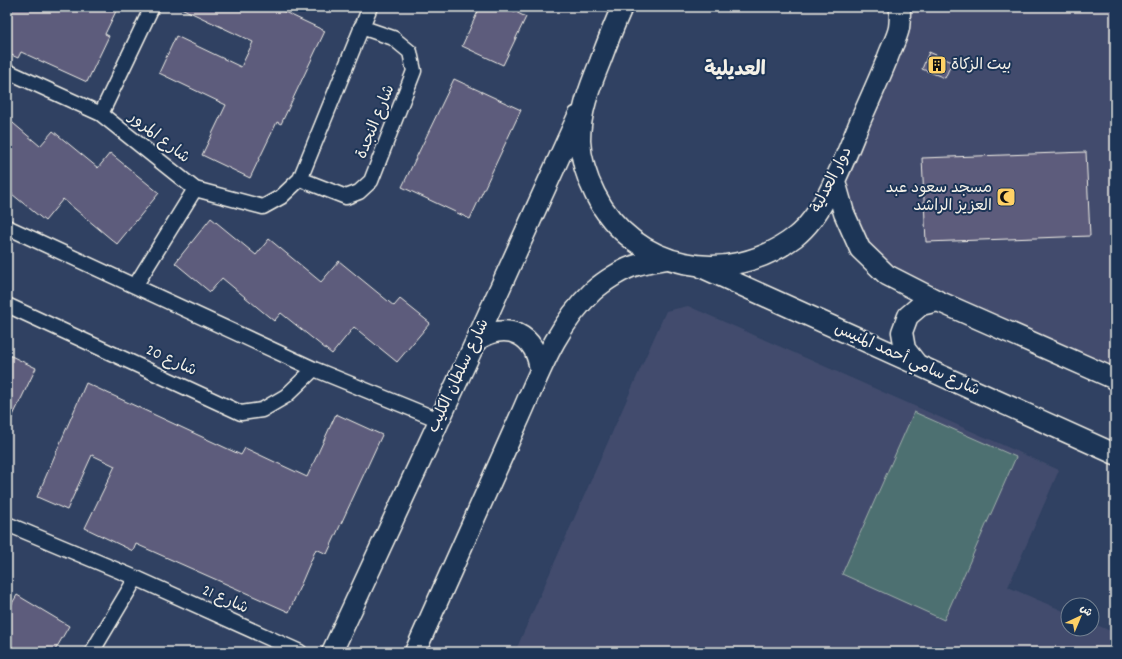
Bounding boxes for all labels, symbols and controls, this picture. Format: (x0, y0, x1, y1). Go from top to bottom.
building icon: بيت الزكاة (926, 54, 948, 76)
place label: بيت الزكاة (951, 54, 1011, 77)
district label: العديلية (704, 57, 766, 85)
street label: شارع النجدة (351, 81, 401, 163)
street label: شارع المرور (122, 105, 195, 169)
street label: دوار العدلية (806, 143, 858, 217)
place label: مسجد سعود عبد العزيز الراشد (886, 177, 992, 218)
mosque icon: مسجد سعود عبد العزيز الراشد (995, 186, 1017, 208)
street label: شارع سلطان الكليب (422, 315, 496, 437)
street label: شارع سامي أحمد المنيس (830, 318, 984, 403)
street label: شارع 20 (142, 339, 200, 383)
street label: شارع 21 (198, 580, 252, 620)
north arrow (1060, 597, 1100, 637)
text: ش (1076, 601, 1095, 621)

